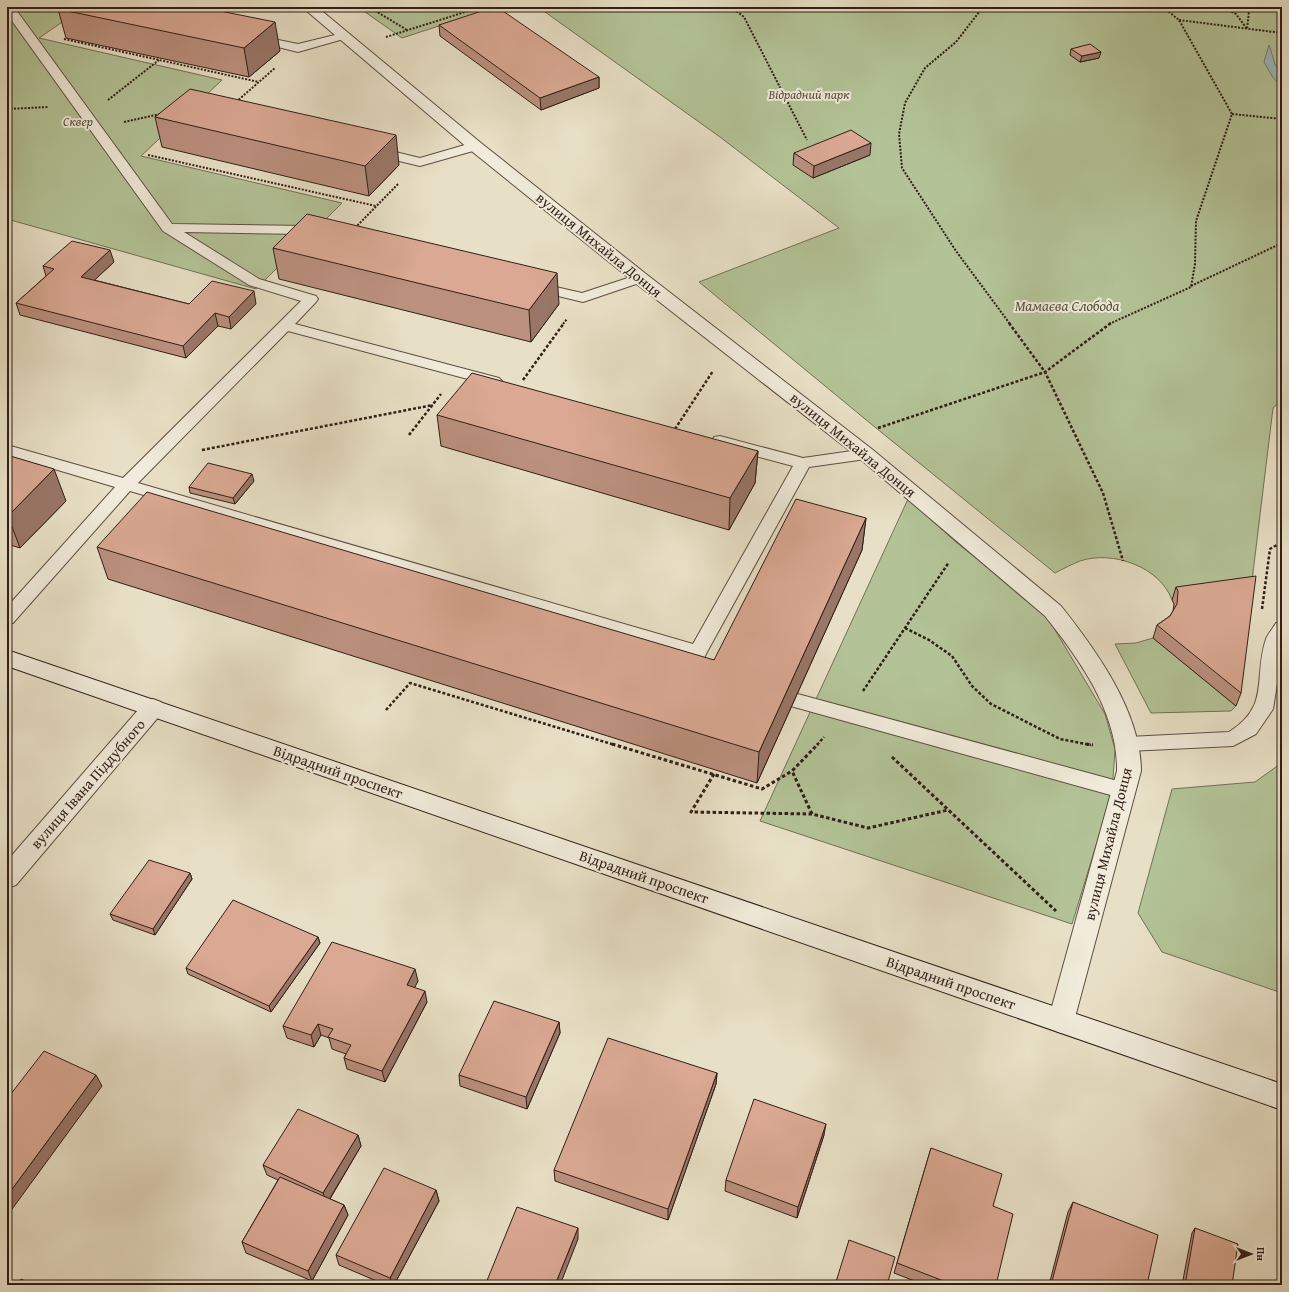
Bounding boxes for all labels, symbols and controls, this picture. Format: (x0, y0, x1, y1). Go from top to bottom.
park label: Відрадний парк (767, 85, 850, 104)
park label: Сквер (63, 112, 93, 131)
street label: вулиця Михайла Донця (532, 187, 667, 302)
park label: Мамаєва Слобода (1015, 295, 1119, 316)
street label: вулиця Михайла Донця (786, 387, 921, 502)
street label: вулиця Івана Піддубного (25, 714, 150, 853)
street label: Відрадний проспект (271, 740, 406, 804)
street label: вулиця Михайла Донця (1078, 765, 1137, 922)
street label: Відрадний проспект (577, 845, 712, 909)
street label: Відрадний проспект (884, 951, 1019, 1015)
north arrow (1231, 1234, 1271, 1274)
text: Пн (1253, 1247, 1269, 1261)

